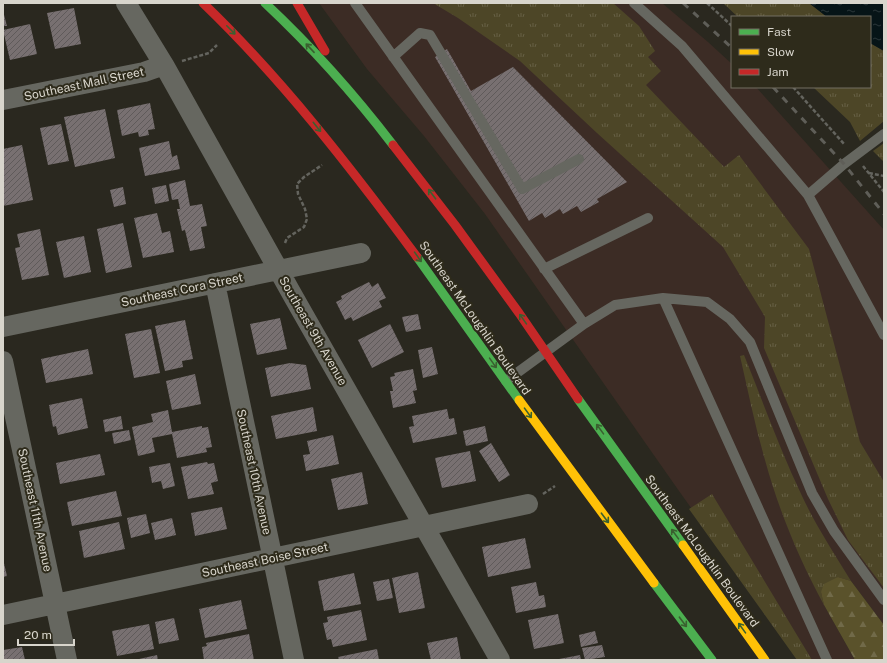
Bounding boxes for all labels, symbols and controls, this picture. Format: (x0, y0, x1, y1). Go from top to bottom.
legend (731, 16, 871, 88)
one-way arrow (226, 25, 236, 35)
text: Fast (767, 25, 792, 39)
one-way arrow (305, 43, 315, 53)
text: Slow (767, 45, 795, 59)
street label: Southeast Mall Street (23, 64, 146, 104)
text: Jam (767, 65, 789, 79)
one-way arrow (313, 122, 322, 133)
one-way arrow (427, 189, 436, 200)
street label: Southeast McLoughlin Boulevard (416, 238, 534, 398)
one-way arrow (414, 251, 422, 262)
street label: Southeast Cora Street (120, 270, 245, 310)
street label: Southeast 9th Avenue (276, 274, 350, 388)
one-way arrow (519, 314, 527, 325)
one-way arrow (489, 357, 497, 368)
one-way arrow (524, 407, 532, 418)
street label: Southeast 10th Avenue (234, 408, 274, 536)
one-way arrow (596, 423, 604, 434)
street label: Southeast 11th Avenue (15, 447, 55, 573)
street label: Southeast McLoughlin Boulevard (642, 472, 762, 630)
one-way arrow (601, 512, 609, 523)
one-way arrow (671, 529, 679, 540)
street label: Southeast Boise Street (201, 540, 330, 580)
one-way arrow (679, 616, 688, 627)
scale bar (18, 621, 74, 647)
one-way arrow (738, 623, 747, 634)
text: 20 m (24, 628, 52, 642)

